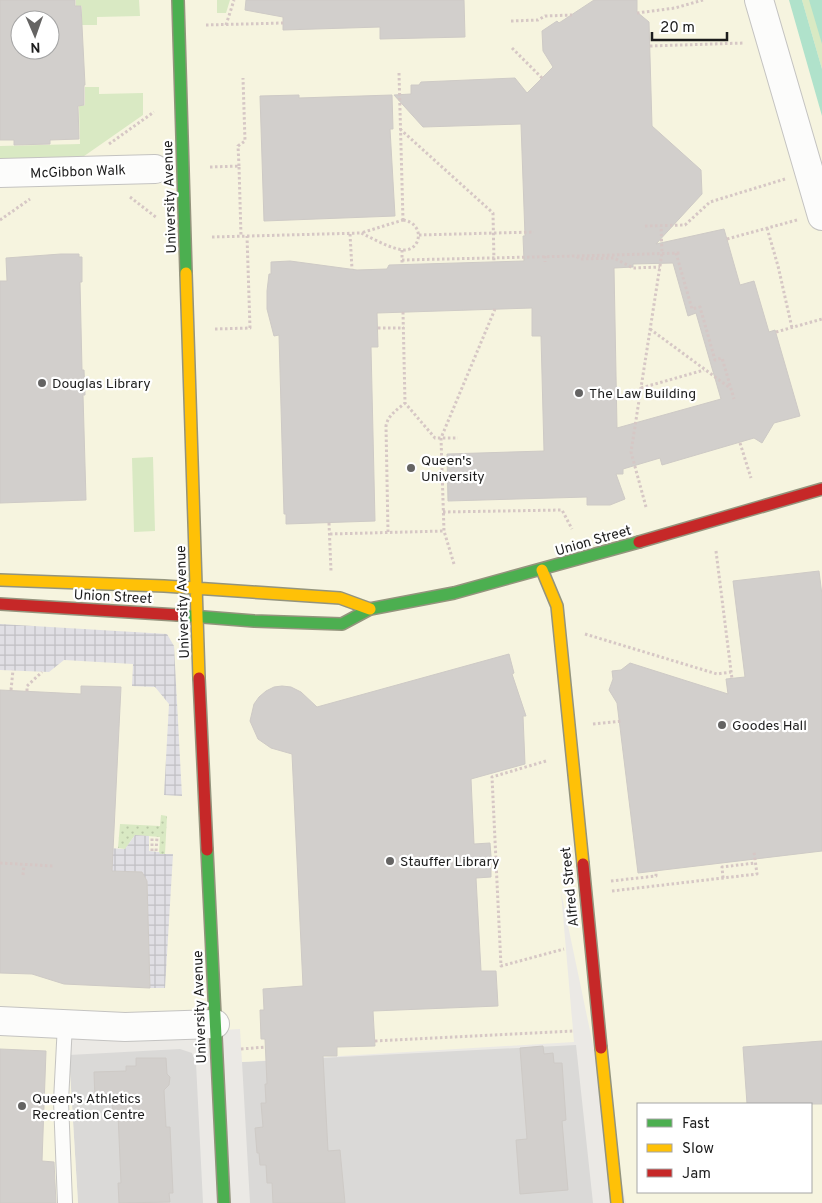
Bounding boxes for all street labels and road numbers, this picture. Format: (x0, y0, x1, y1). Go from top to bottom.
street label: University Avenue (160, 140, 181, 254)
street label: McGibbon Walk (30, 162, 126, 183)
street label: Union Street (553, 522, 634, 560)
street label: University Avenue (173, 545, 194, 659)
street label: Union Street (73, 587, 153, 608)
street label: Alfred Street (558, 846, 583, 928)
street label: University Avenue (190, 950, 211, 1064)

